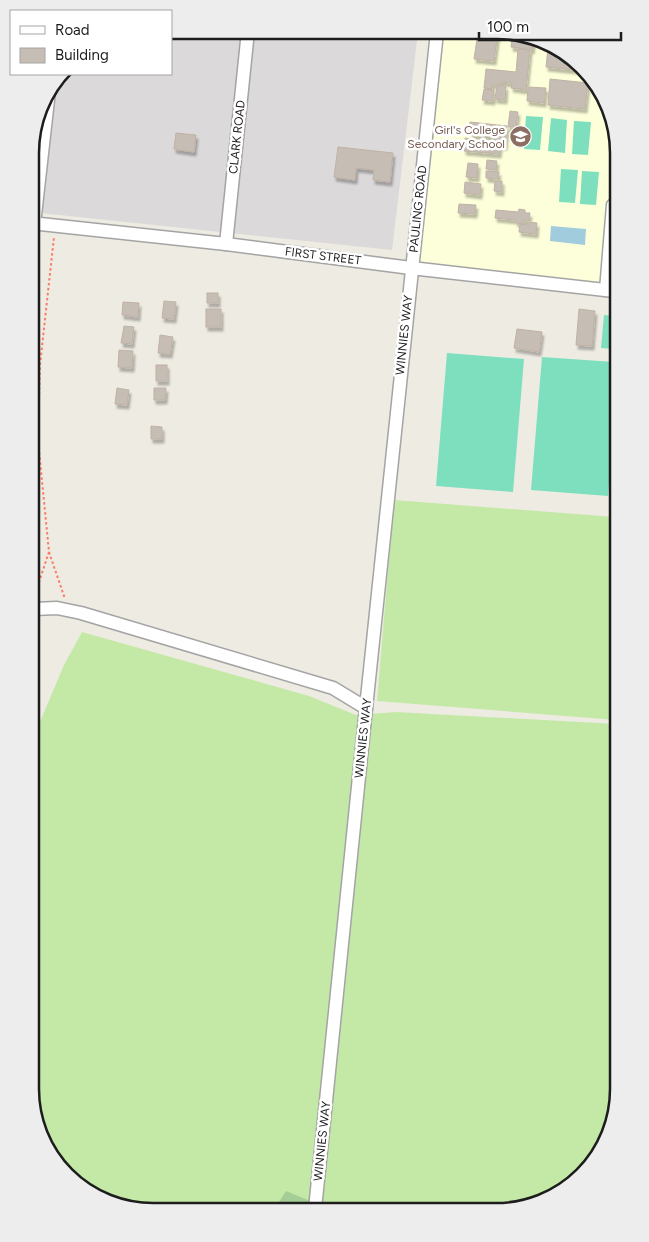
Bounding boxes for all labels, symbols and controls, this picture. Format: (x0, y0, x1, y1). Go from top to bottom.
legend (10, 10, 172, 75)
scale bar (479, 10, 622, 42)
text: 100 m (487, 18, 529, 36)
text: Road (55, 21, 90, 39)
text: Building (55, 46, 109, 64)
street label: CLARK ROAD (226, 99, 248, 175)
place label: Girl's College Secondary School (407, 123, 505, 151)
school or university icon: Girl's College Secondary School (509, 125, 533, 149)
street label: PAULING ROAD (406, 165, 430, 253)
street label: FIRST STREET (284, 244, 362, 268)
street label: WINNIES WAY (393, 294, 415, 376)
street label: WINNIES WAY (352, 697, 374, 779)
street label: WINNIES WAY (311, 1100, 333, 1182)

